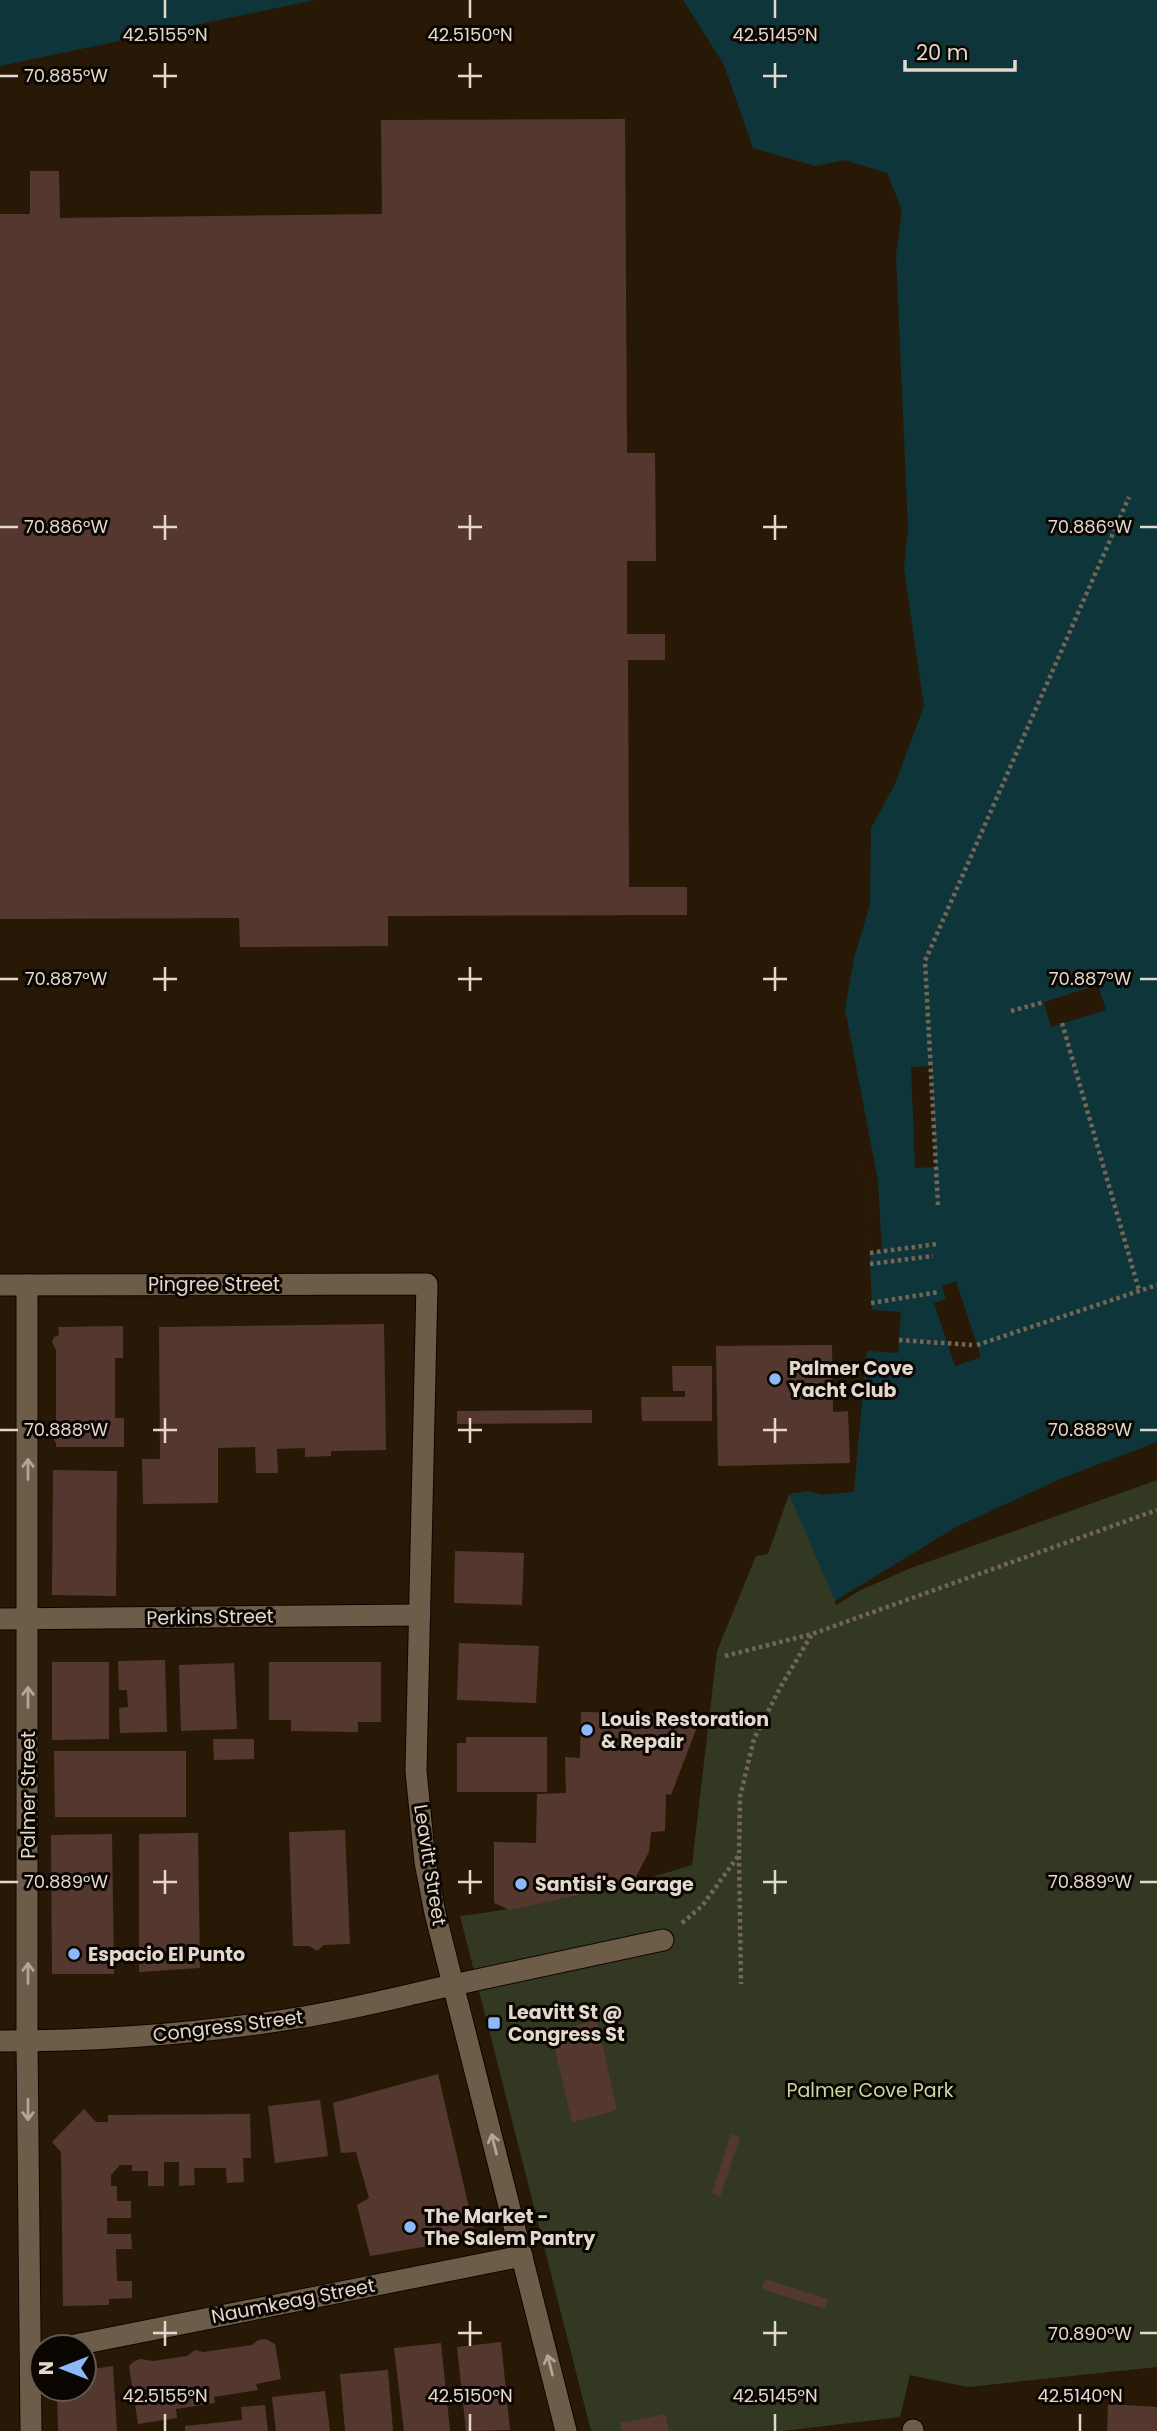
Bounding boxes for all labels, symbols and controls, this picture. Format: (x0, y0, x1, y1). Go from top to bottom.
text: 42.5155°N (122, 22, 208, 47)
text: 42.5150°N (427, 22, 513, 47)
text: 42.5145°N (732, 22, 818, 47)
scale bar (905, 28, 1015, 72)
text: 20 m (916, 38, 969, 67)
text: 70.885°W (24, 63, 108, 88)
text: 70.886°W (24, 514, 108, 539)
text: 70.886°W (1048, 514, 1132, 539)
text: 70.887°W (25, 966, 108, 991)
text: 70.887°W (1049, 966, 1132, 991)
street label: Pingree Street (148, 1271, 280, 1298)
place label: Palmer Cove Yacht Club (789, 1355, 914, 1404)
marker: Palmer Cove Yacht Club (767, 1371, 783, 1387)
text: 70.888°W (24, 1417, 108, 1442)
text: 70.888°W (1048, 1417, 1132, 1442)
one-way arrow (21, 1458, 35, 1481)
street label: Perkins Street (146, 1602, 274, 1632)
one-way arrow (21, 1685, 35, 1708)
place label: Louis Restoration & Repair (601, 1706, 769, 1755)
marker: Louis Restoration & Repair (579, 1722, 595, 1738)
street label: Palmer Street (15, 1731, 42, 1859)
street label: Leavitt Street (407, 1802, 453, 1928)
text: 70.889°W (24, 1869, 108, 1894)
text: 70.889°W (1048, 1869, 1132, 1894)
place label: Santisi's Garage (535, 1871, 694, 1898)
marker: Santisi's Garage (513, 1876, 529, 1892)
place label: Espacio El Punto (88, 1941, 245, 1968)
marker: Espacio El Punto (66, 1946, 82, 1962)
one-way arrow (21, 1962, 35, 1985)
place label: Leavitt St @ Congress St (508, 1999, 625, 2048)
street label: Congress Street (151, 2003, 305, 2049)
marker: Leavitt St @ Congress St (486, 2015, 502, 2031)
park label: Palmer Cove Park (786, 2077, 954, 2104)
one-way arrow (21, 2098, 35, 2121)
one-way arrow (487, 2133, 500, 2156)
place label: The Market - The Salem Pantry (424, 2203, 596, 2252)
marker: The Market - The Salem Pantry (402, 2219, 418, 2235)
street label: Naumkeag Street (209, 2272, 377, 2330)
text: 70.890°W (1048, 2321, 1132, 2346)
north arrow (28, 2333, 98, 2403)
one-way arrow (543, 2354, 556, 2377)
text: N (33, 2361, 60, 2375)
text: 42.5155°N (122, 2383, 208, 2408)
text: 42.5150°N (427, 2383, 513, 2408)
text: 42.5145°N (732, 2383, 818, 2408)
text: 42.5140°N (1037, 2383, 1123, 2408)

